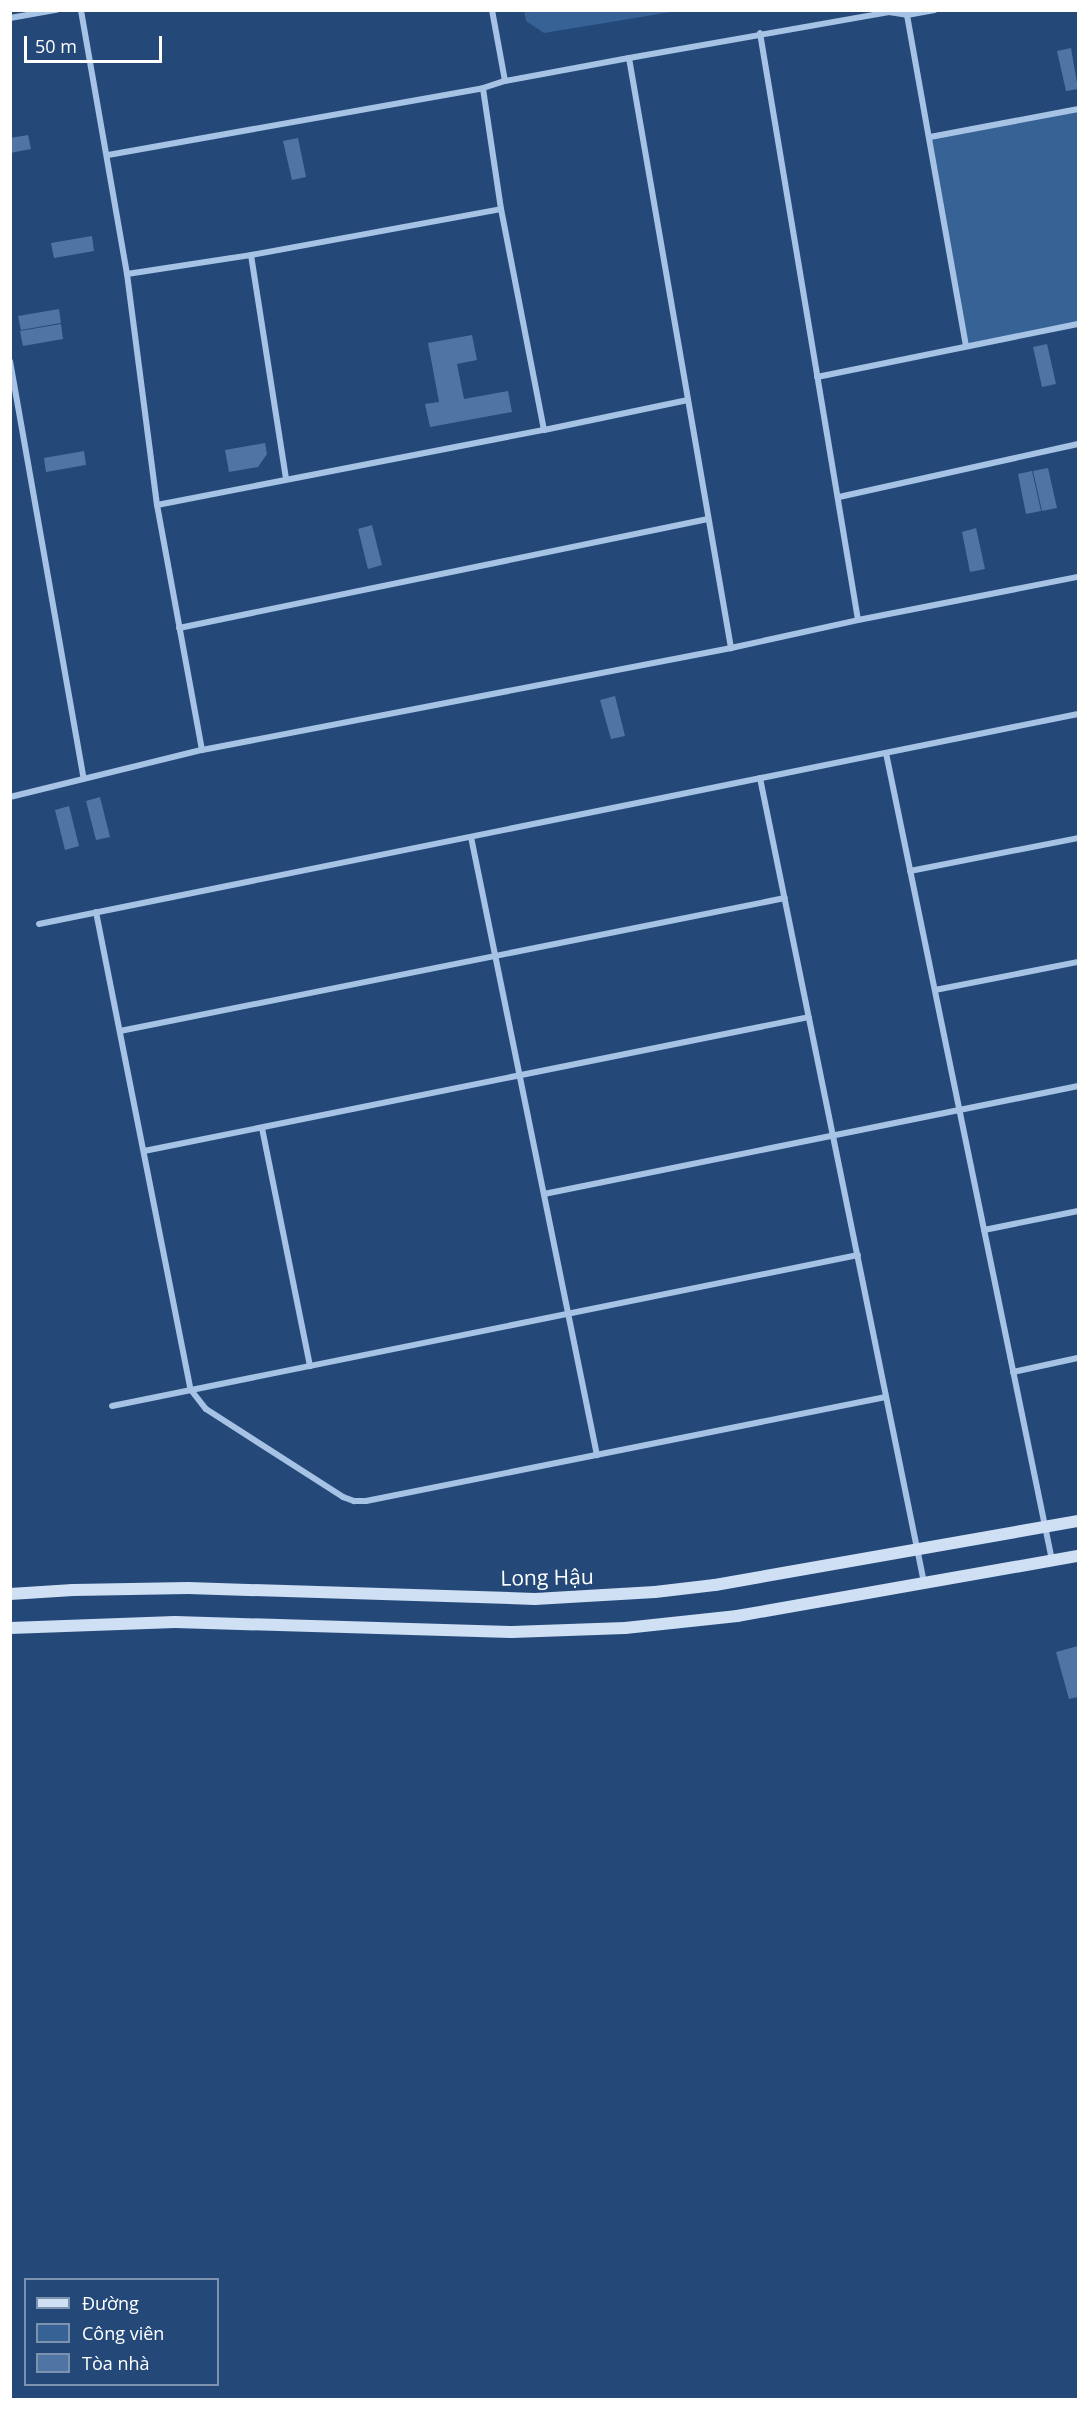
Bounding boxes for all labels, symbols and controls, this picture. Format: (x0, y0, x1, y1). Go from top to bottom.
scale bar (27, 24, 165, 62)
text: 50 m (35, 34, 77, 58)
street label: Long Hậu (500, 1564, 594, 1590)
legend (24, 2278, 219, 2386)
text: Đường (82, 2291, 139, 2315)
text: Công viên (82, 2321, 164, 2345)
text: Tòa nhà (82, 2351, 150, 2375)

